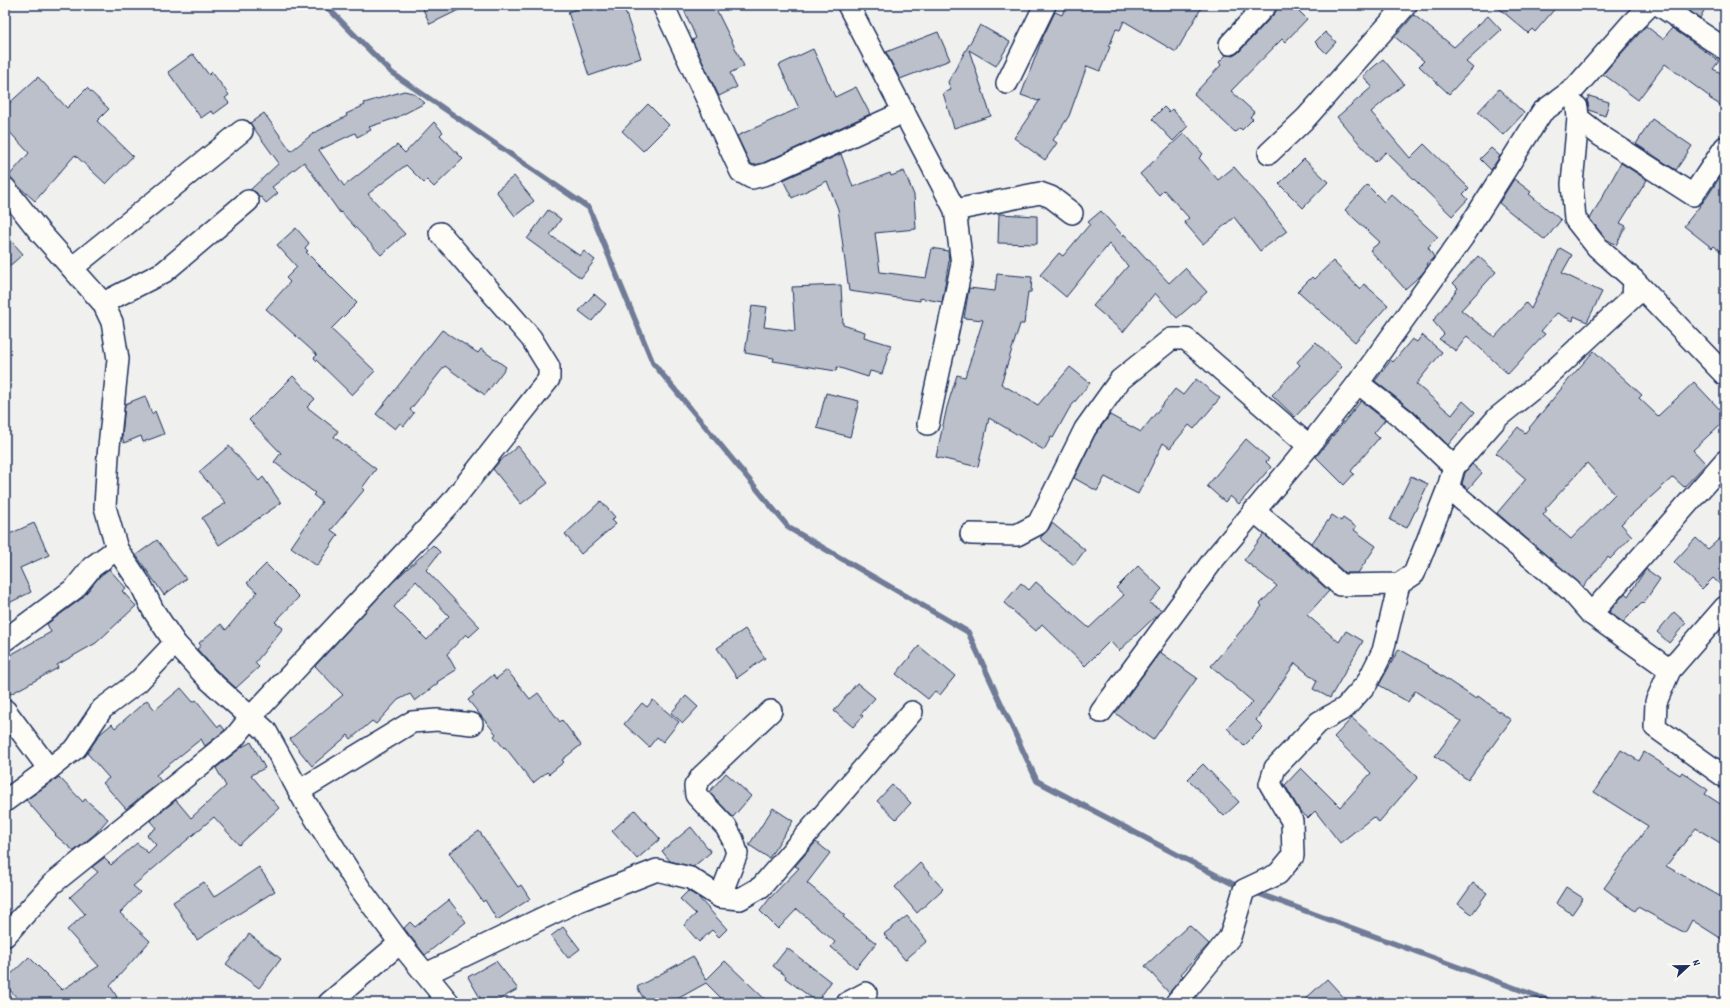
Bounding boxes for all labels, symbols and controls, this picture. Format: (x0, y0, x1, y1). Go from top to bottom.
north arrow (1668, 946, 1708, 986)
text: N (1687, 957, 1704, 969)

